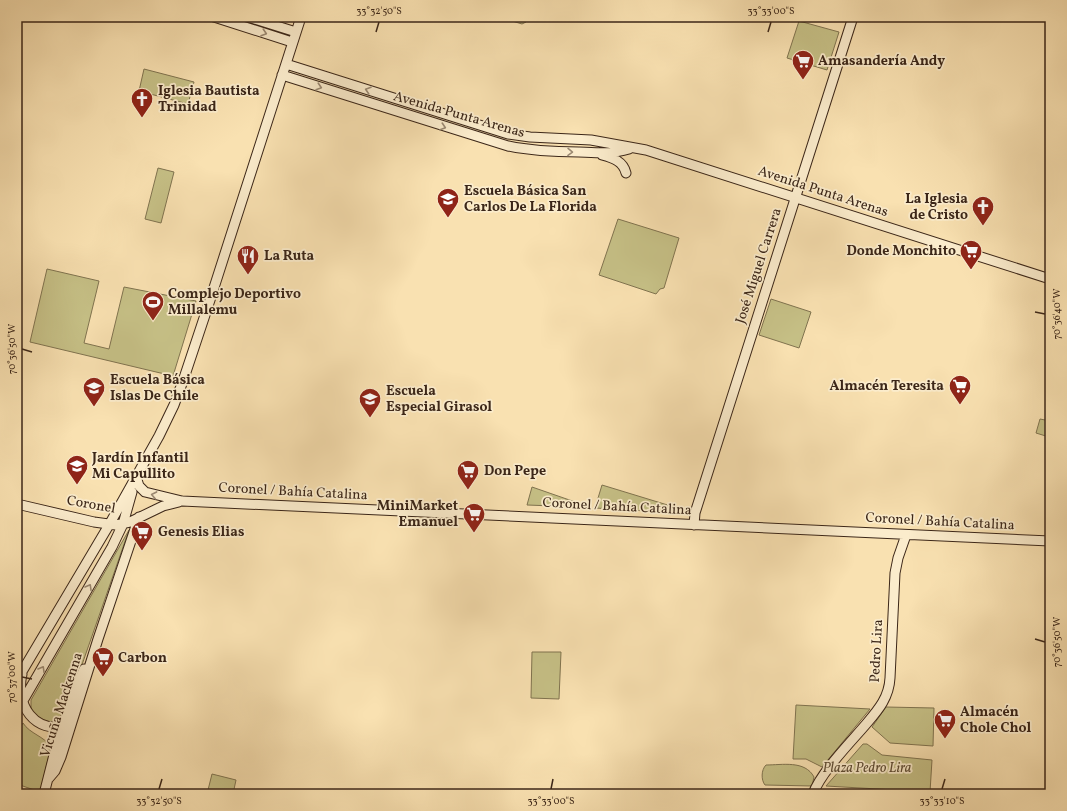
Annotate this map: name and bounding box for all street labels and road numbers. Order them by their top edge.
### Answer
street label: Avenida Punta Arenas [391,87,527,143]
street label: Avenida Punta Arenas [755,162,891,222]
street label: José Miguel Carrera [731,206,787,326]
street label: Coronel / Bahía Catalina [218,479,368,505]
street label: Coronel [65,491,117,519]
street label: Coronel / Bahía Catalina [542,494,692,520]
street label: Coronel / Bahía Catalina [865,509,1015,535]
street label: Pedro Lira [866,619,888,683]
street label: Vicuña Mackenna [36,650,88,760]

